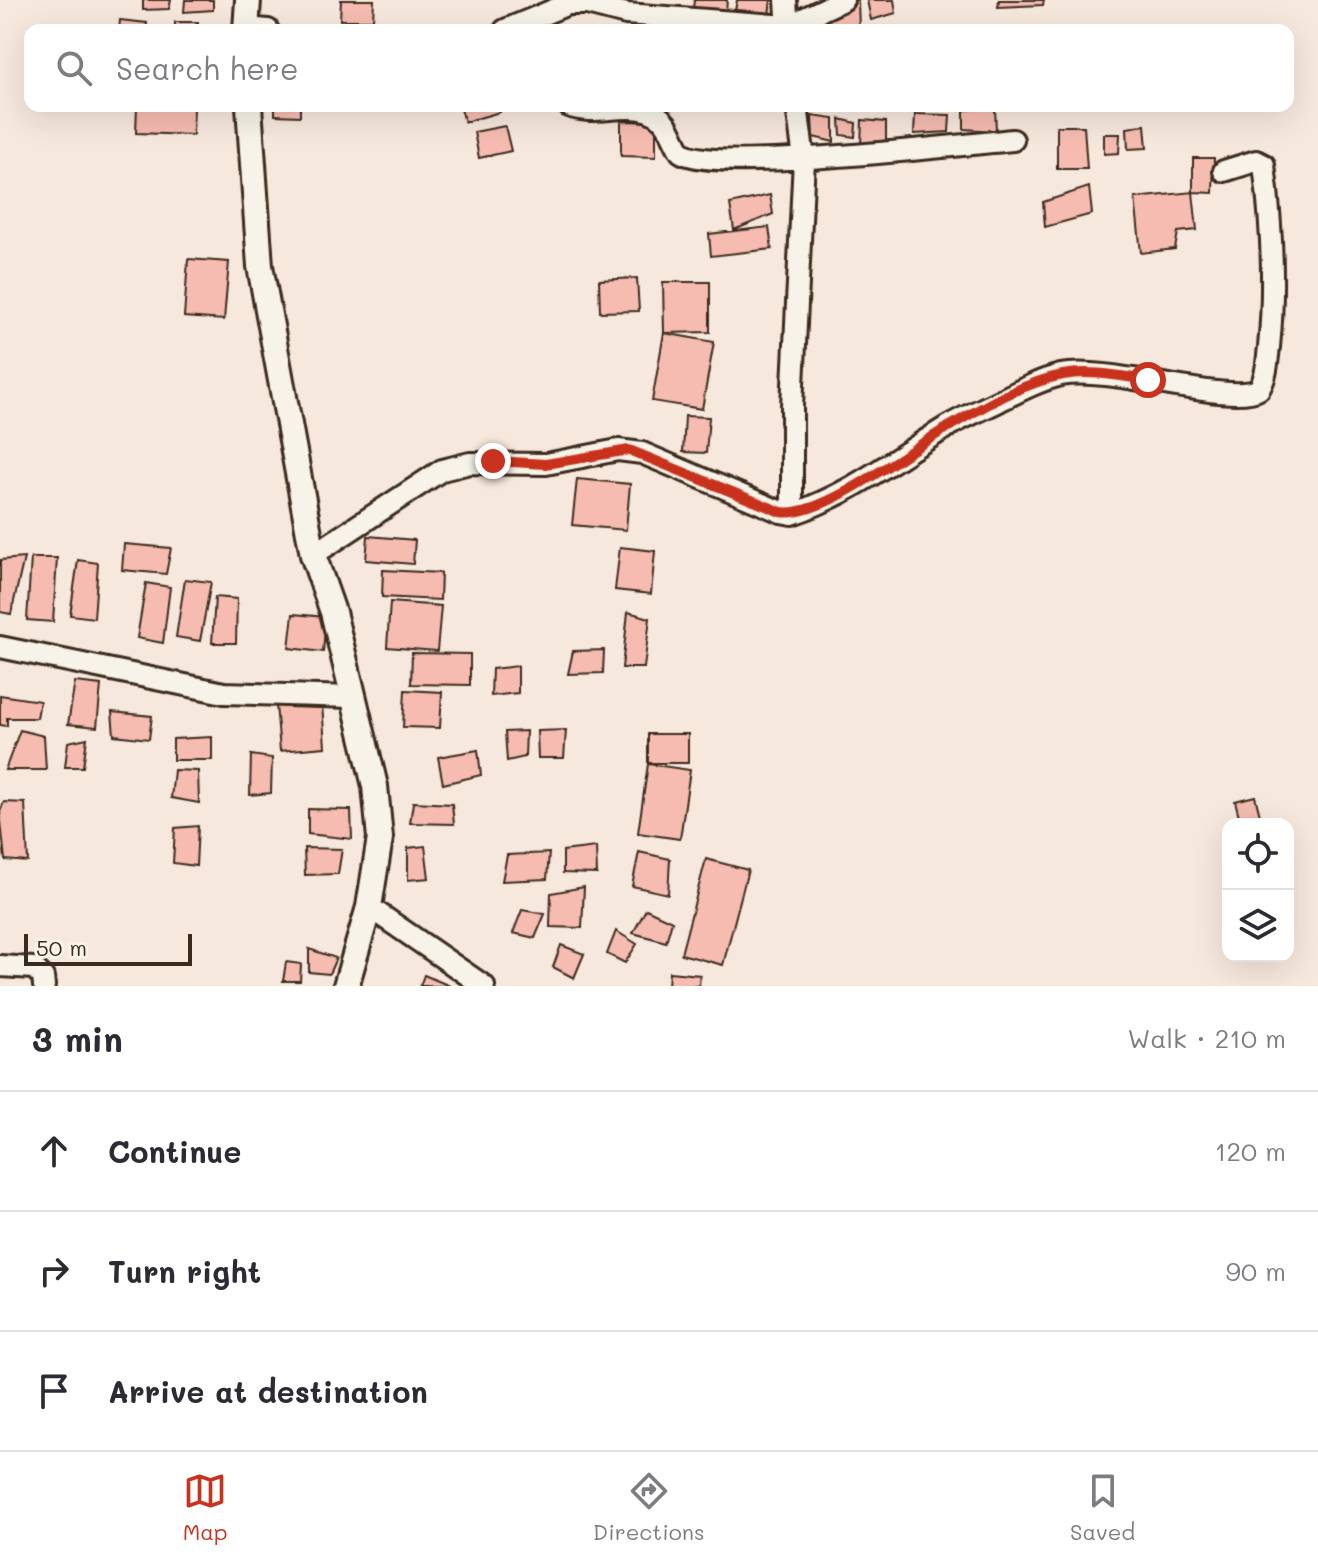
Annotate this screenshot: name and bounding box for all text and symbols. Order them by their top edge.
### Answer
search box [24,24,1294,112]
icon: search [52,46,96,90]
text: Search here [116,48,299,88]
route start [1130,362,1166,398]
route end [475,443,511,479]
map controls [1222,818,1294,962]
button: locate [1222,818,1294,890]
button: layers [1222,890,1294,962]
scale bar [24,930,192,966]
text: 50 m [36,933,87,962]
text: 3 min [32,1016,123,1061]
text: Walk · 210 m [1127,1021,1286,1055]
icon: ahead [32,1129,76,1173]
text: Continue [108,1131,241,1171]
text: 120 m [1215,1134,1286,1168]
icon: right [32,1249,76,1293]
text: Turn right [108,1251,261,1291]
text: 90 m [1226,1254,1286,1288]
icon: arrive [32,1369,76,1413]
text: Arrive at destination [108,1371,428,1411]
tab: Map [183,1469,228,1546]
tab: Directions [593,1469,705,1546]
tab: Saved [1070,1469,1135,1546]

